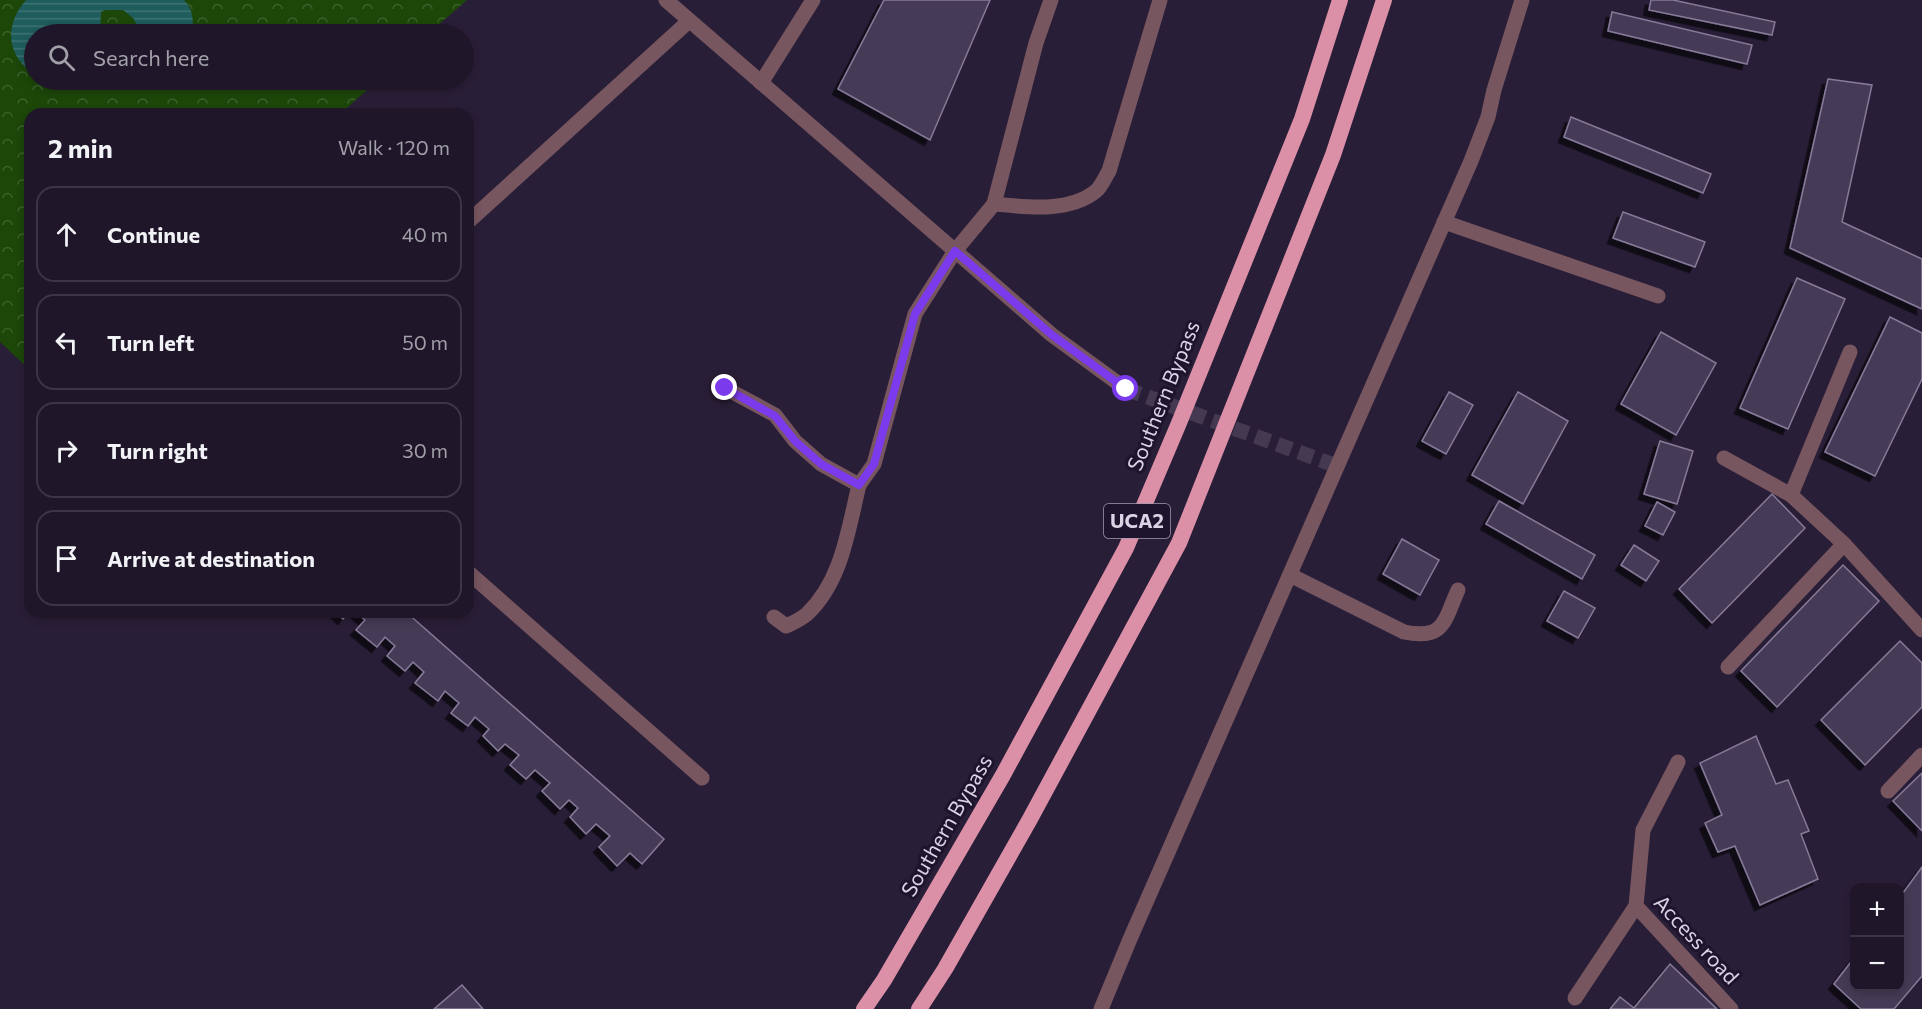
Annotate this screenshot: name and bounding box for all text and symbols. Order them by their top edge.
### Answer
search box [24,24,474,90]
icon: search [45,41,78,74]
text: Search here [93,44,209,71]
text: 2 min [48,132,113,163]
text: Walk · 120 m [338,135,450,159]
icon: ahead [50,218,83,251]
text: Continue [107,221,200,248]
text: 40 m [402,222,448,246]
street label: Southern Bypass [1121,317,1204,474]
icon: left [50,326,83,359]
text: Turn left [107,329,194,356]
text: 50 m [402,330,448,354]
route end [711,374,737,400]
route start [1112,375,1138,401]
icon: right [50,434,83,467]
text: Turn right [107,437,208,464]
text: 30 m [402,438,448,462]
road number: UCA2 [1104,504,1170,538]
icon: arrive [50,542,83,575]
text: Arrive at destination [107,545,315,572]
street label: Southern Bypass [895,750,996,901]
map controls [1850,883,1904,991]
button: + [1850,883,1904,937]
street label: Access road [1650,889,1745,989]
button: − [1850,937,1904,991]

